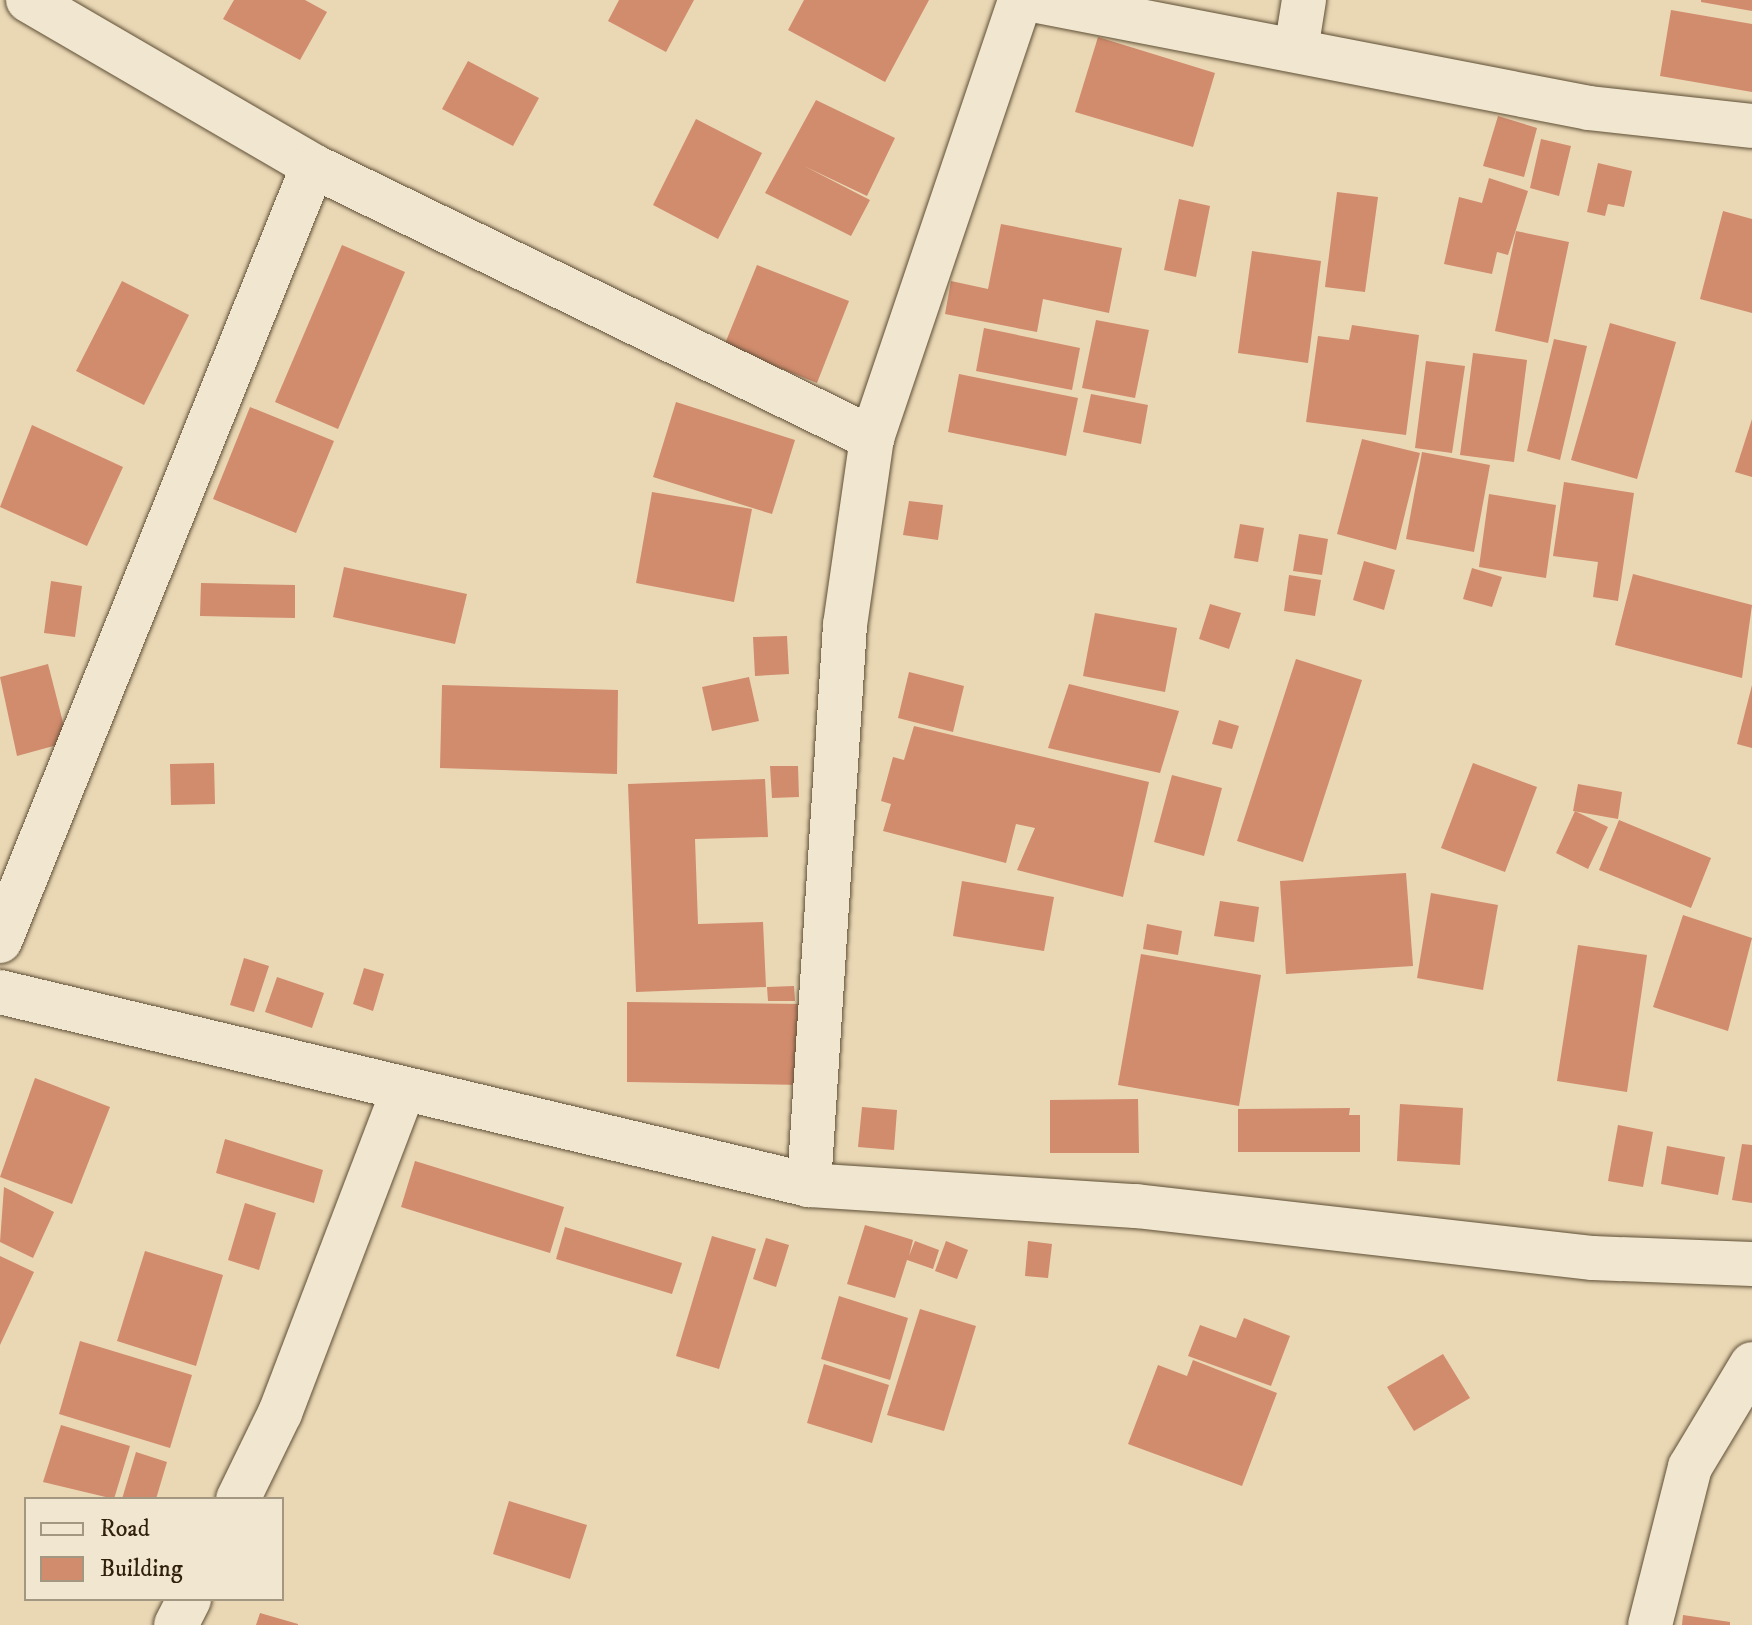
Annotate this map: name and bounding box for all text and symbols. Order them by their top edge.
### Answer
legend [24,1497,284,1601]
text: Road [100,1514,150,1544]
text: Building [100,1554,183,1584]

